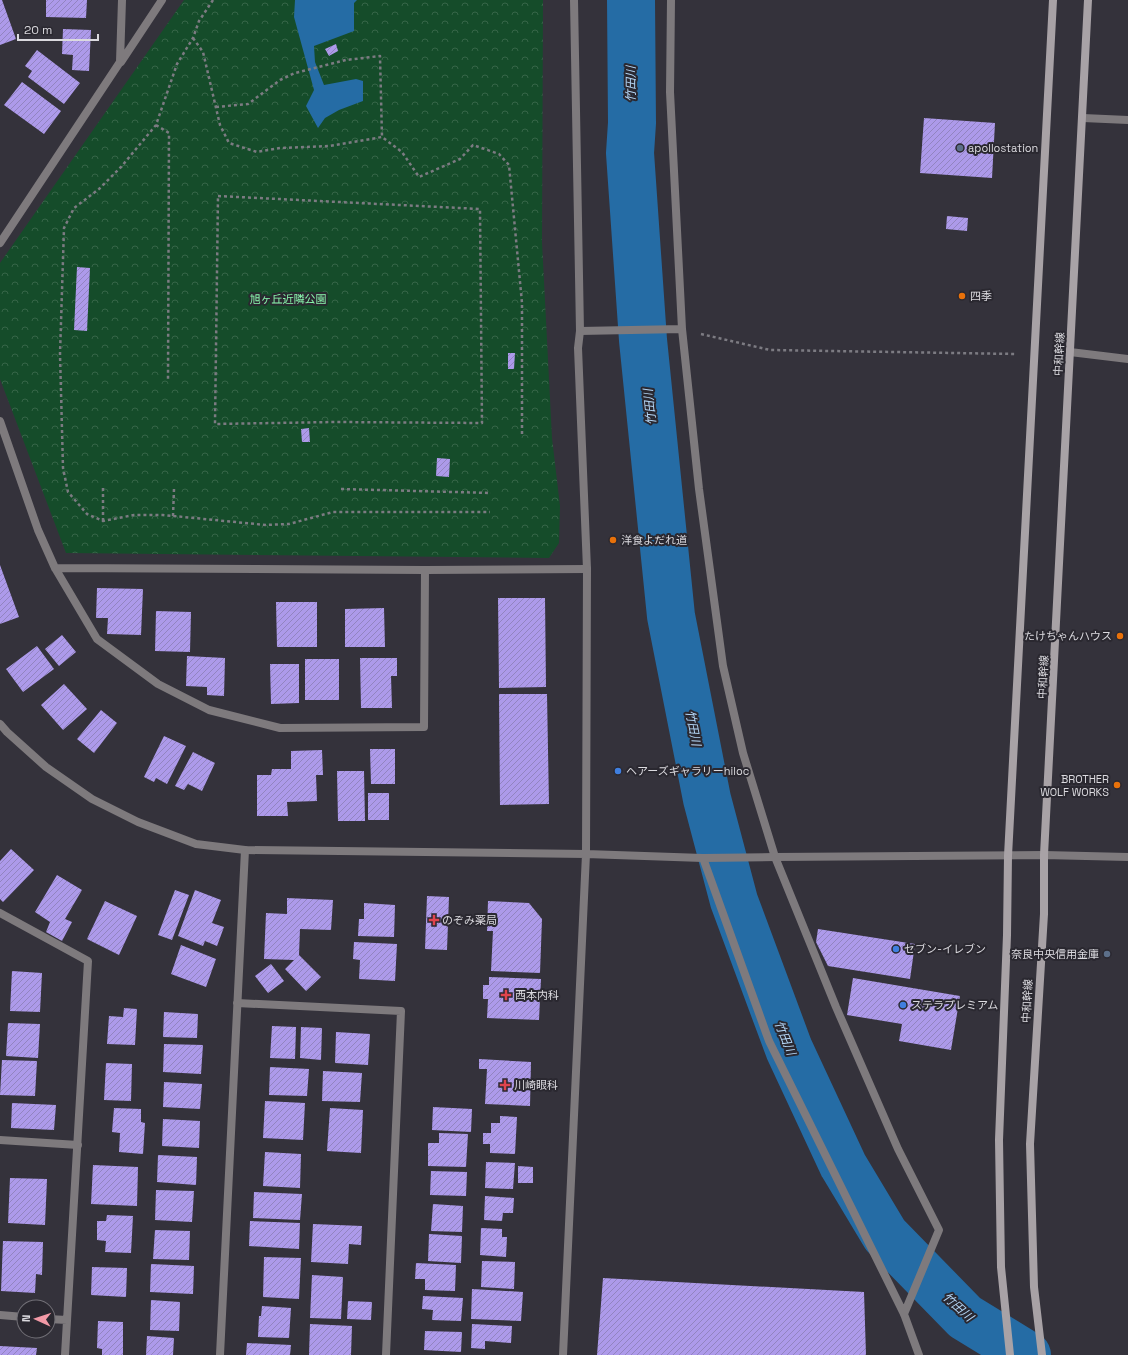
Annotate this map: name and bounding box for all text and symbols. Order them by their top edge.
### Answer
scale bar [18,16,98,42]
text: 20 m [24,22,52,38]
water label: 竹田川 [623,64,639,102]
place label: apollostation [968,141,1038,155]
marker: apollostation [955,143,965,153]
place label: 四季 [970,289,992,303]
marker: 四季 [957,291,967,301]
park label: 旭ヶ丘近隣公園 [250,292,327,306]
street label: 中和幹線 [1051,332,1067,376]
water label: 竹田川 [640,386,660,426]
place label: 洋食よだれ道 [621,533,687,547]
marker: 洋食よだれ道 [608,535,618,545]
place label: たけちゃんハウス [1024,629,1112,643]
marker: たけちゃんハウス [1115,631,1125,641]
street label: 中和幹線 [1035,655,1051,699]
water label: 竹田川 [682,709,705,749]
place label: ヘアーズギャラリーhiloc [626,764,749,778]
marker: ヘアーズギャラリーhiloc [613,766,623,776]
place label: BROTHER WOLF WORKS [1040,772,1109,799]
marker: BROTHER WOLF WORKS [1112,780,1122,790]
place label: のぞみ薬局 [442,913,497,927]
marker: のぞみ薬局 [429,915,439,925]
place label: セブン-イレブン [904,942,986,956]
marker: セブン-イレブン [891,944,901,954]
place label: 奈良中央信用金庫 [1011,947,1099,961]
marker: 奈良中央信用金庫 [1102,949,1112,959]
street label: 中和幹線 [1019,979,1035,1023]
place label: 西本内科 [515,988,559,1002]
marker: 西本内科 [500,989,512,1001]
place label: ステラプレミアム [911,998,998,1012]
marker: ステラプレミアム [898,1000,908,1010]
water label: 竹田川 [771,1018,800,1060]
place label: 川崎眼科 [514,1078,558,1092]
marker: 川崎眼科 [499,1079,511,1091]
water label: 竹田川 [939,1289,978,1326]
north arrow [16,1299,56,1339]
text: N [19,1314,33,1323]

